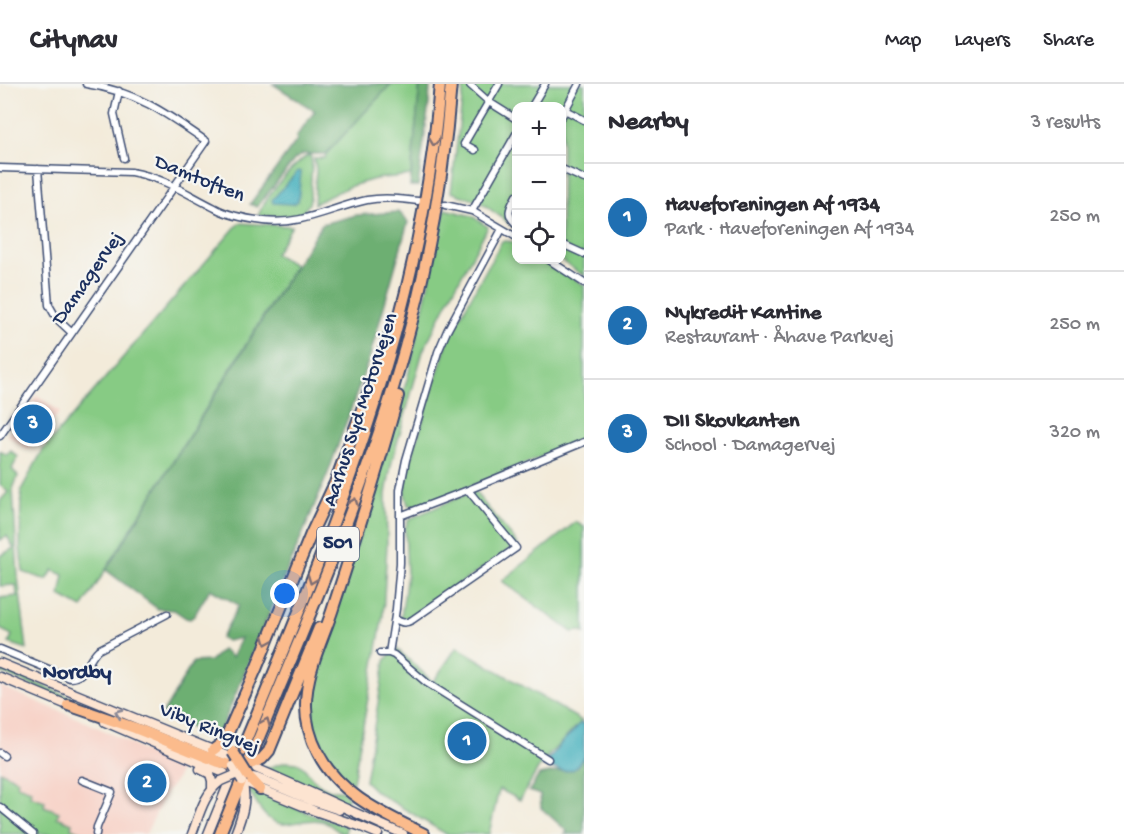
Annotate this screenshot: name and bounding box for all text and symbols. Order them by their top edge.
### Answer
text: Citynav [30,25,118,58]
text: Map [885,29,921,54]
text: Layers [954,29,1010,54]
text: Share [1043,29,1094,54]
map controls [512,102,566,264]
button: + [512,102,566,156]
text: Nearby [608,108,689,139]
text: 3 results [1031,112,1100,135]
one-way arrow [428,138,441,147]
street label: Damtoften [148,150,248,209]
button: − [512,156,566,210]
text: Haveforeningen Af 1934 [665,193,880,219]
text: 1 [623,206,632,229]
text: 250 m [1049,206,1100,229]
button: locate [512,210,566,264]
text: Park · Haveforeningen Af 1934 [665,219,914,242]
street label: Damagervej [47,227,130,332]
text: Nykredit Kantine [665,301,821,327]
street label: Aarhus Syd Motorvejen [319,310,405,510]
text: 2 [623,314,632,337]
text: 250 m [1049,314,1100,337]
text: Restaurant · Åhave Parkvej [665,327,894,350]
pin: 3 [14,402,52,446]
text: DII Skovkanten [665,409,800,435]
text: 3 [622,422,633,445]
text: 320 m [1050,422,1100,445]
text: School · Damagervej [665,435,836,458]
one-way arrow [347,497,360,508]
road number: 501 [317,527,359,561]
one-way arrow [307,573,319,584]
your location [270,579,299,608]
one-way arrow [262,635,274,646]
district label: Nordby [43,661,112,687]
street label: Viby Ringvej [154,698,263,762]
one-way arrow [115,708,126,720]
one-way arrow [259,717,271,728]
pin: 1 [448,718,486,764]
pin: 2 [128,760,166,806]

